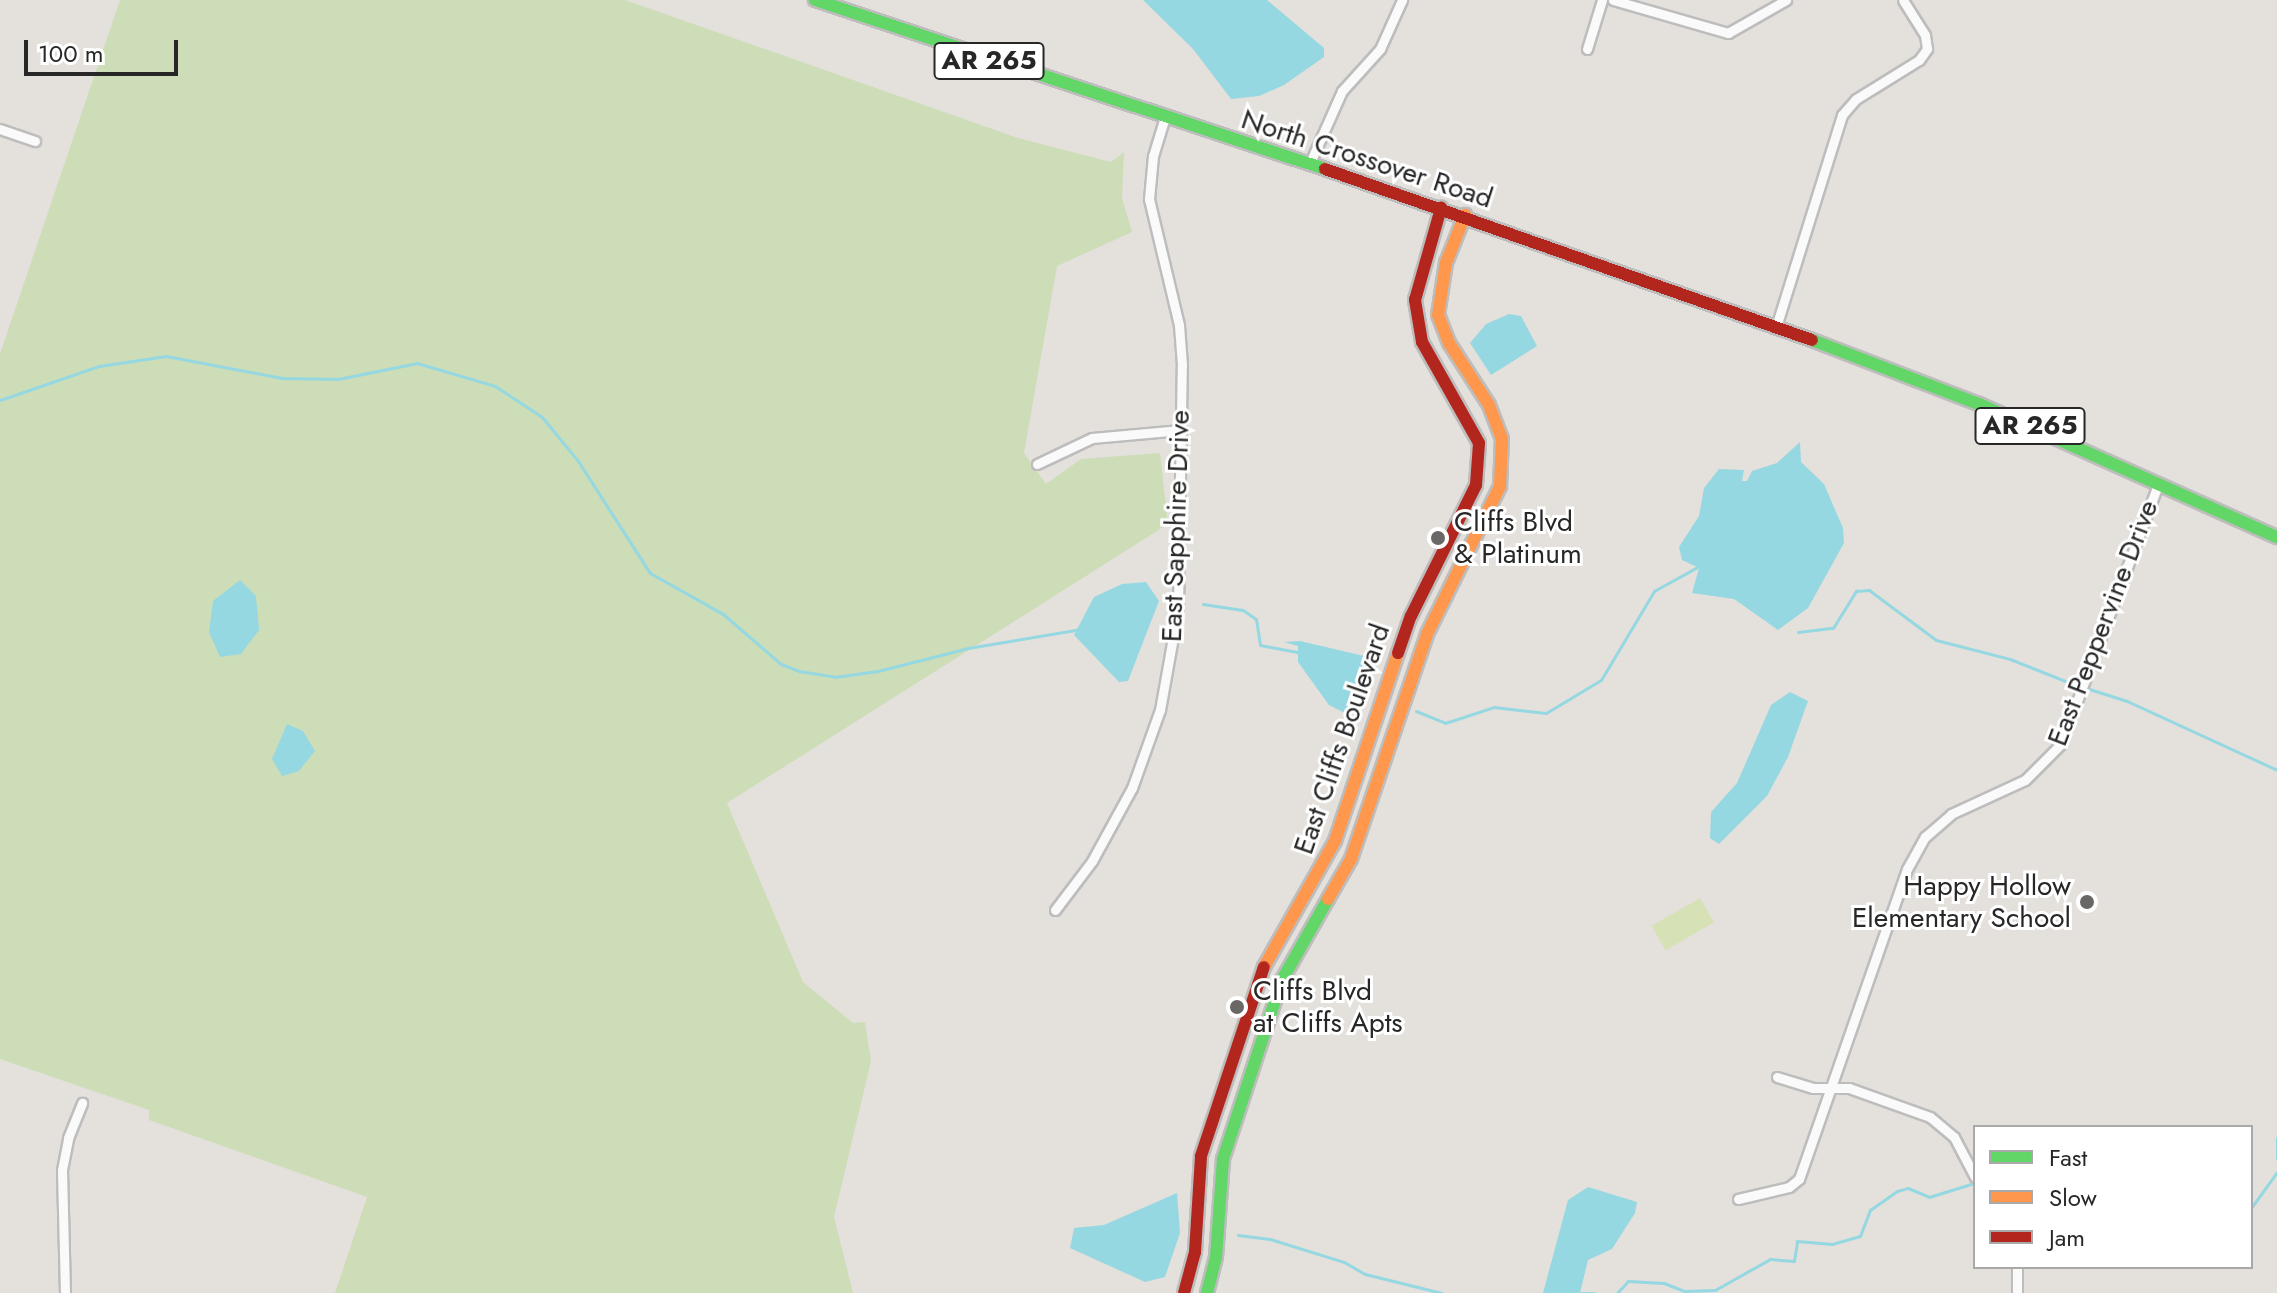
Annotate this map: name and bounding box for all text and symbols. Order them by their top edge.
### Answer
scale bar [28,24,182,74]
text: 100 m [38,36,104,71]
road number: AR 265 [933,39,1045,83]
street label: North Crossover Road [1237,103,1497,215]
road number: AR 265 [1974,404,2086,448]
street label: East Sapphire Drive [1155,409,1197,643]
street label: East Peppervine Drive [2041,495,2165,751]
place label: Cliffs Blvd & Platinum [1454,505,1582,571]
marker: Cliffs Blvd & Platinum [1429,529,1447,547]
street label: East Cliffs Boulevard [1287,619,1397,859]
place label: Happy Hollow Elementary School [1852,869,2071,935]
marker: Happy Hollow Elementary School [2078,893,2096,911]
place label: Cliffs Blvd at Cliffs Apts [1253,974,1403,1040]
marker: Cliffs Blvd at Cliffs Apts [1228,998,1246,1016]
legend [1973,1125,2253,1269]
text: Fast [2049,1140,2087,1175]
text: Slow [2049,1180,2097,1215]
text: Jam [2049,1220,2085,1255]

